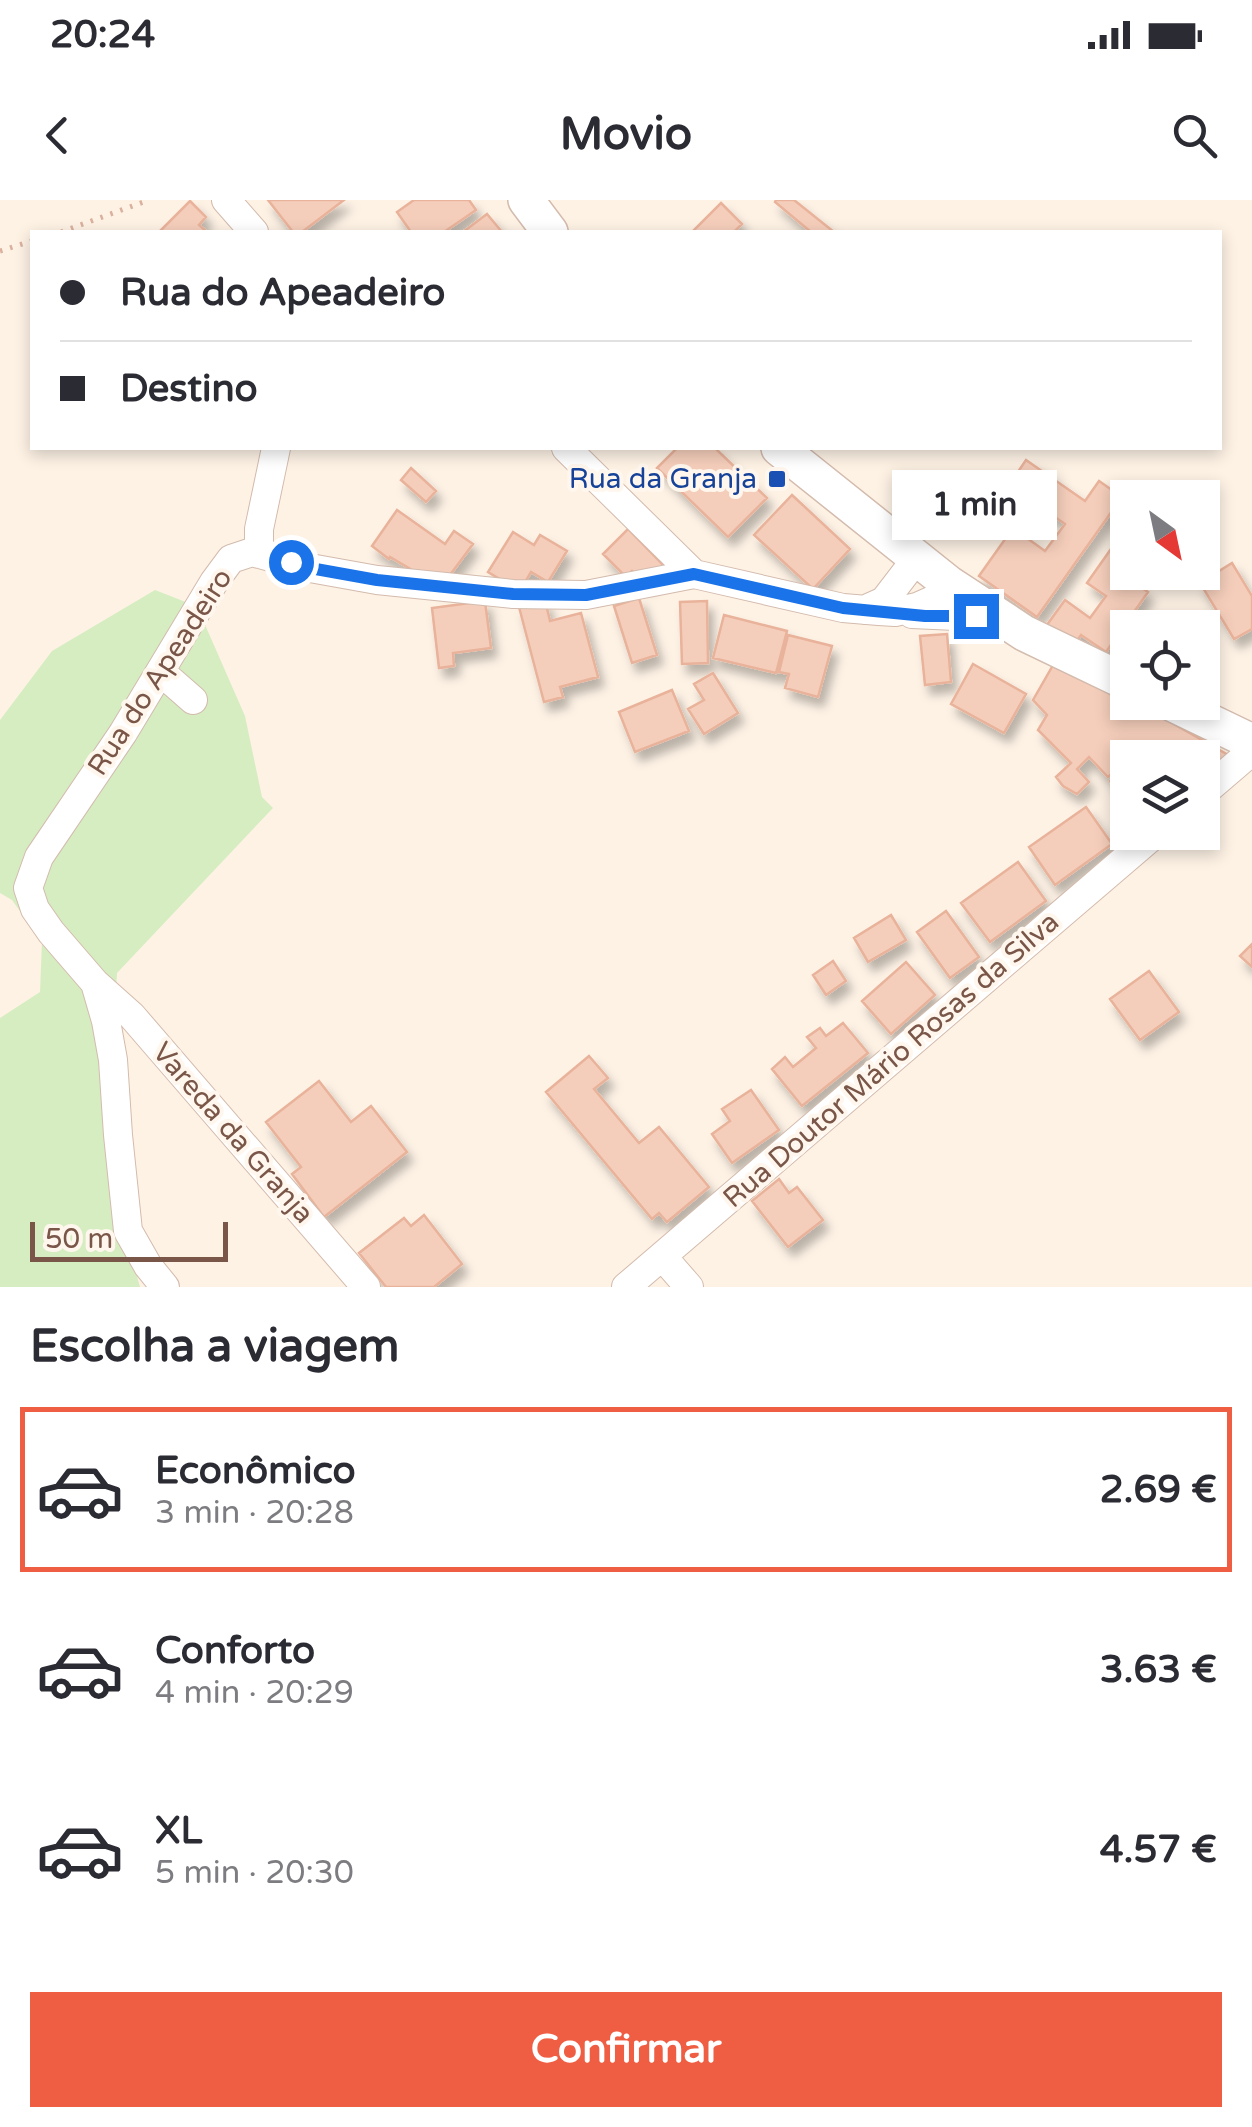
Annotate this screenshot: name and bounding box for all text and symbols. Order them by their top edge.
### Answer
text: 20:24 [50,12,155,58]
icon: back [30,108,85,163]
text: Movio [560,108,692,162]
icon: search [1167,108,1222,163]
text: Rua do Apeadeiro [120,270,445,316]
text: Destino [120,366,258,412]
place label: Rua da Granja [569,462,757,496]
marker: Rua da Granja [766,468,788,490]
callout: 1 min [894,471,1058,541]
north arrow [1110,480,1220,590]
map controls [1110,480,1220,850]
text: 1 min [932,486,1017,524]
route start [269,540,314,585]
street label: Rua do Apeadeiro [80,562,240,782]
route end [954,594,999,639]
button: locate [1110,610,1220,720]
button: layers [1110,740,1220,850]
street label: Rua Doutor Mário Rosas da Silva [716,905,1066,1215]
street label: Vareda da Granja [145,1036,321,1230]
scale bar [30,1217,228,1262]
text: 50 m [45,1222,113,1256]
text: Escolha a viagem [30,1320,399,1374]
icon: car [35,1445,125,1535]
text: Econômico [155,1448,356,1494]
text: 2.69 € [1100,1467,1217,1513]
text: 3 min · 20:28 [155,1494,354,1532]
icon: car [35,1625,125,1715]
text: Conforto [155,1628,315,1674]
text: 3.63 € [1100,1647,1217,1693]
text: 4 min · 20:29 [155,1674,354,1712]
icon: car [35,1805,125,1895]
text: XL [155,1808,202,1854]
text: 4.57 € [1100,1827,1217,1873]
text: 5 min · 20:30 [155,1854,354,1892]
button: Confirmar [30,1992,1222,2107]

